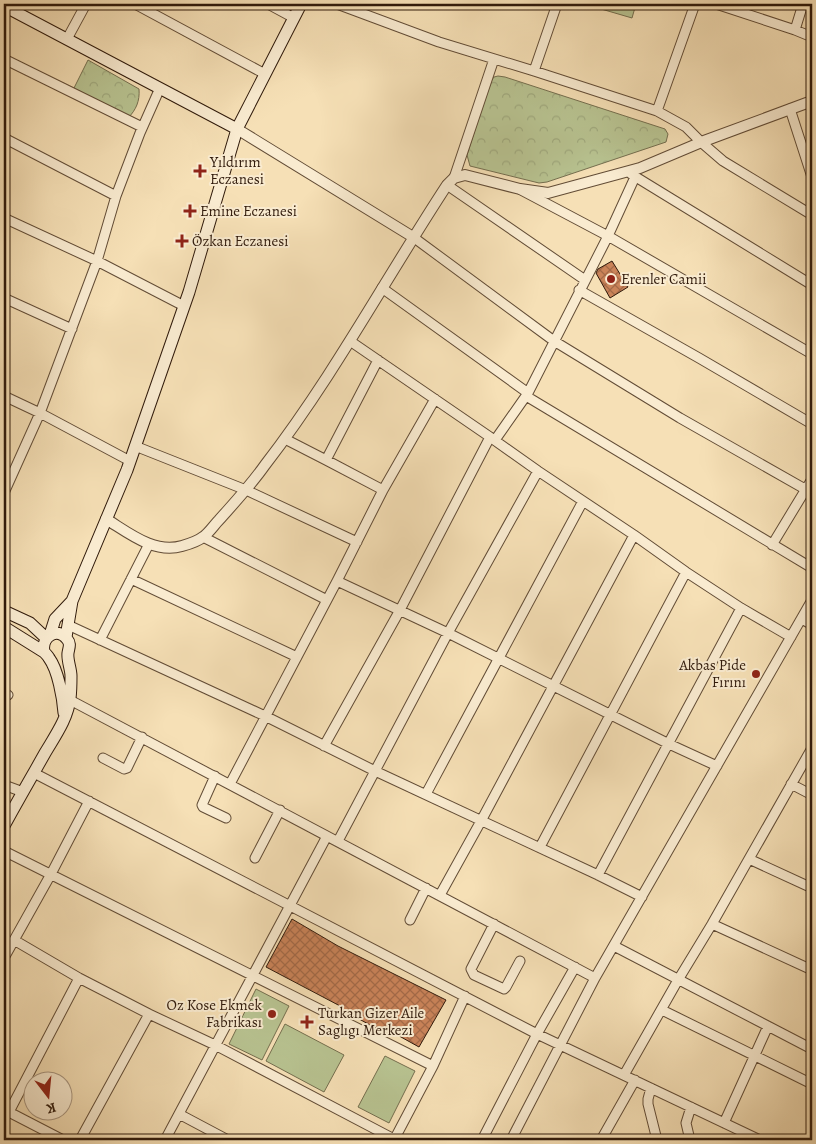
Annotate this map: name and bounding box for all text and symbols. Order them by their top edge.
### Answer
place label: Yıldırım Eczanesi [209,152,264,189]
marker: Yıldırım Eczanesi [194,165,206,177]
place label: Emine Eczanesi [200,201,297,221]
marker: Emine Eczanesi [184,205,196,217]
place label: Özkan Eczanesi [192,231,289,251]
marker: Özkan Eczanesi [176,235,188,247]
place label: Erenler Camii [621,269,706,289]
marker: Erenler Camii [605,273,617,285]
place label: Akbas Pide Fırını [678,655,746,692]
marker: Akbas Pide Fırını [750,668,762,680]
place label: Oz Kose Ekmek Fabrikası [167,995,263,1032]
place label: Turkan Gizer Aile Saglıgı Merkezi [318,1003,425,1040]
marker: Oz Kose Ekmek Fabrikası [266,1008,278,1020]
marker: Turkan Gizer Aile Saglıgı Merkezi [300,1015,314,1029]
north arrow [22,1072,72,1122]
text: K [44,1098,58,1119]

